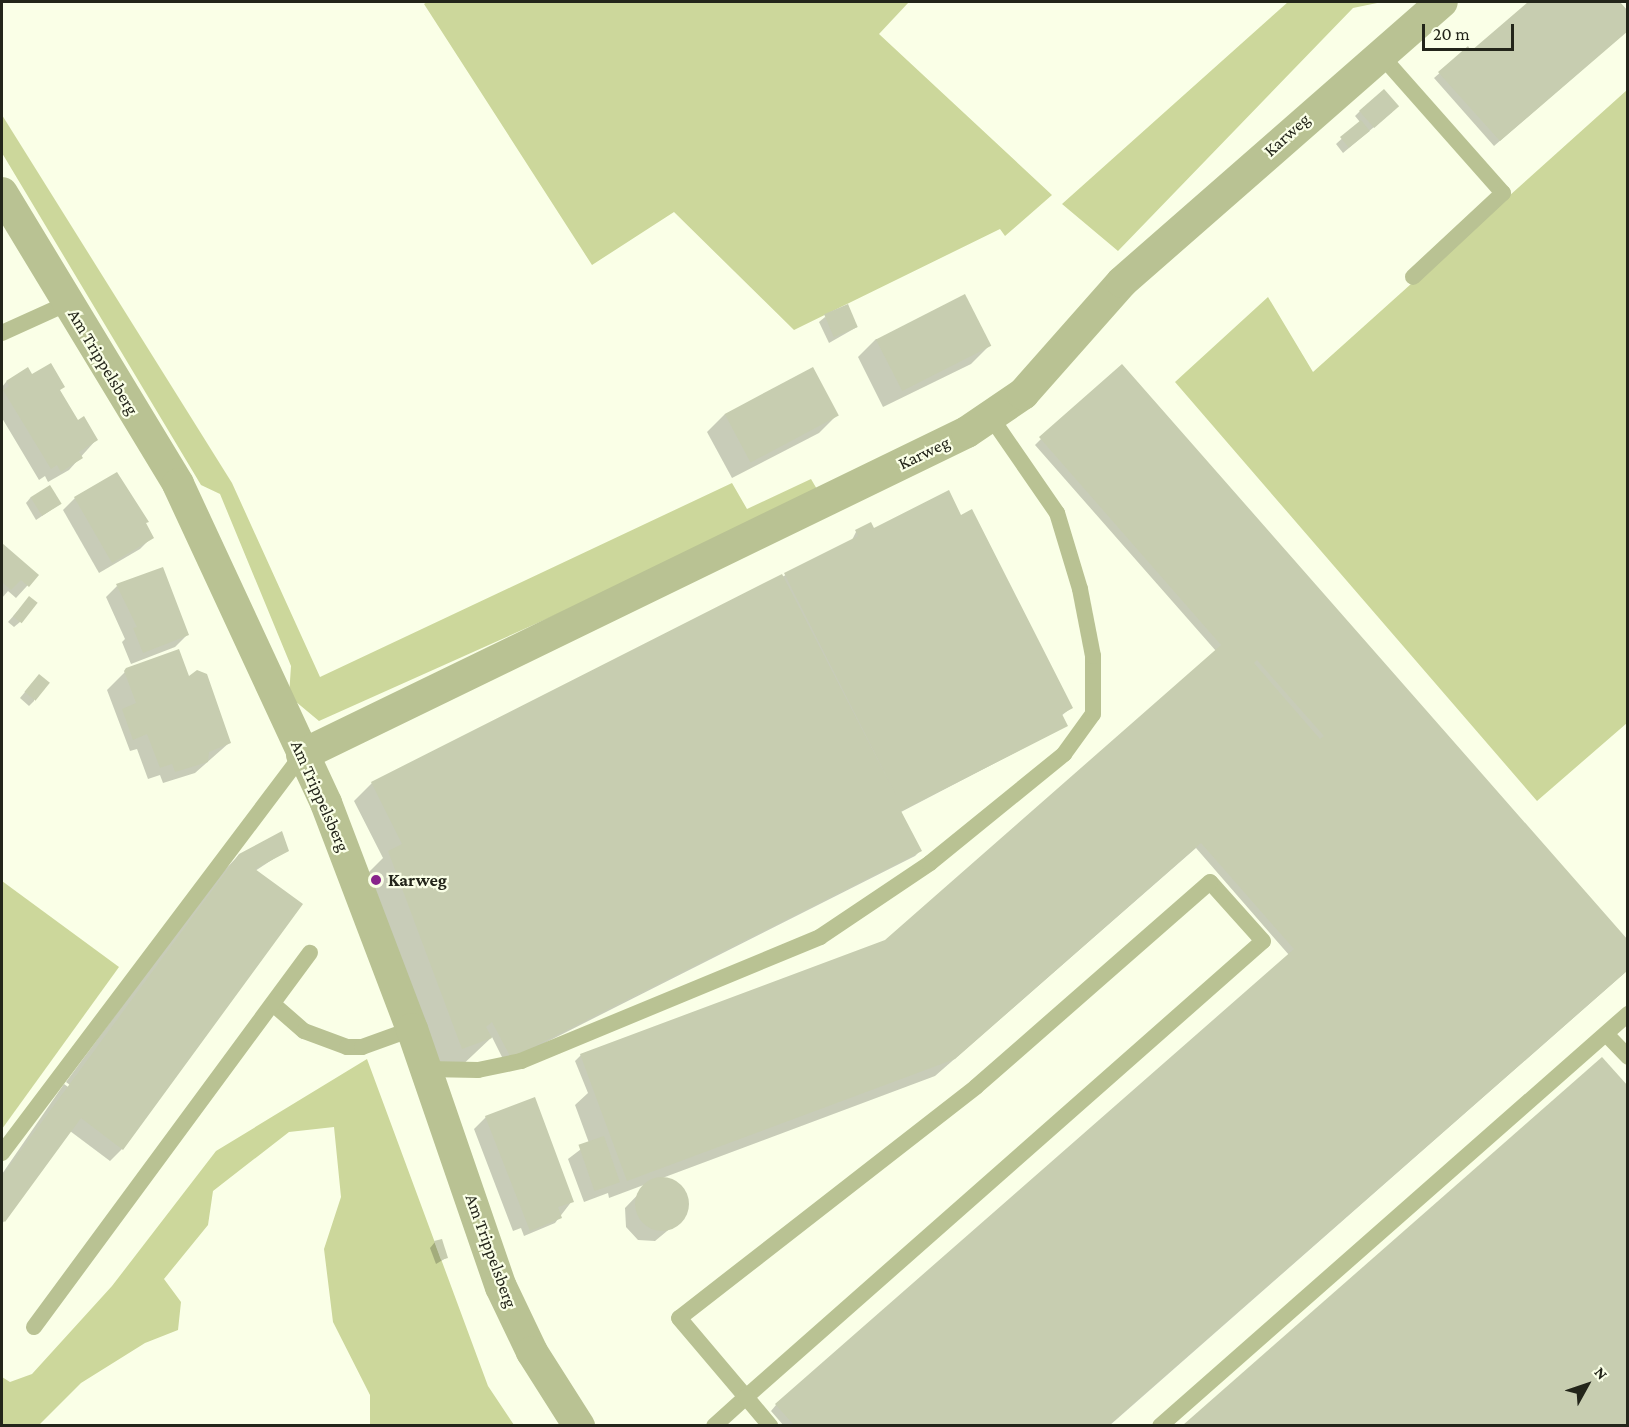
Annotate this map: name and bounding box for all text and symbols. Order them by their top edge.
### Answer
scale bar [1425,12,1516,50]
text: 20 m [1433,24,1470,44]
street label: Karweg [1259,109,1315,161]
street label: Am Trippelsberg [63,305,143,419]
street label: Karweg [895,431,953,475]
street label: Am Trippelsberg [286,737,354,855]
place label: Karweg [388,869,447,891]
marker: Karweg [369,873,383,887]
street label: Am Trippelsberg [460,1191,522,1311]
north arrow [1557,1355,1617,1415]
text: N [1591,1363,1611,1383]

